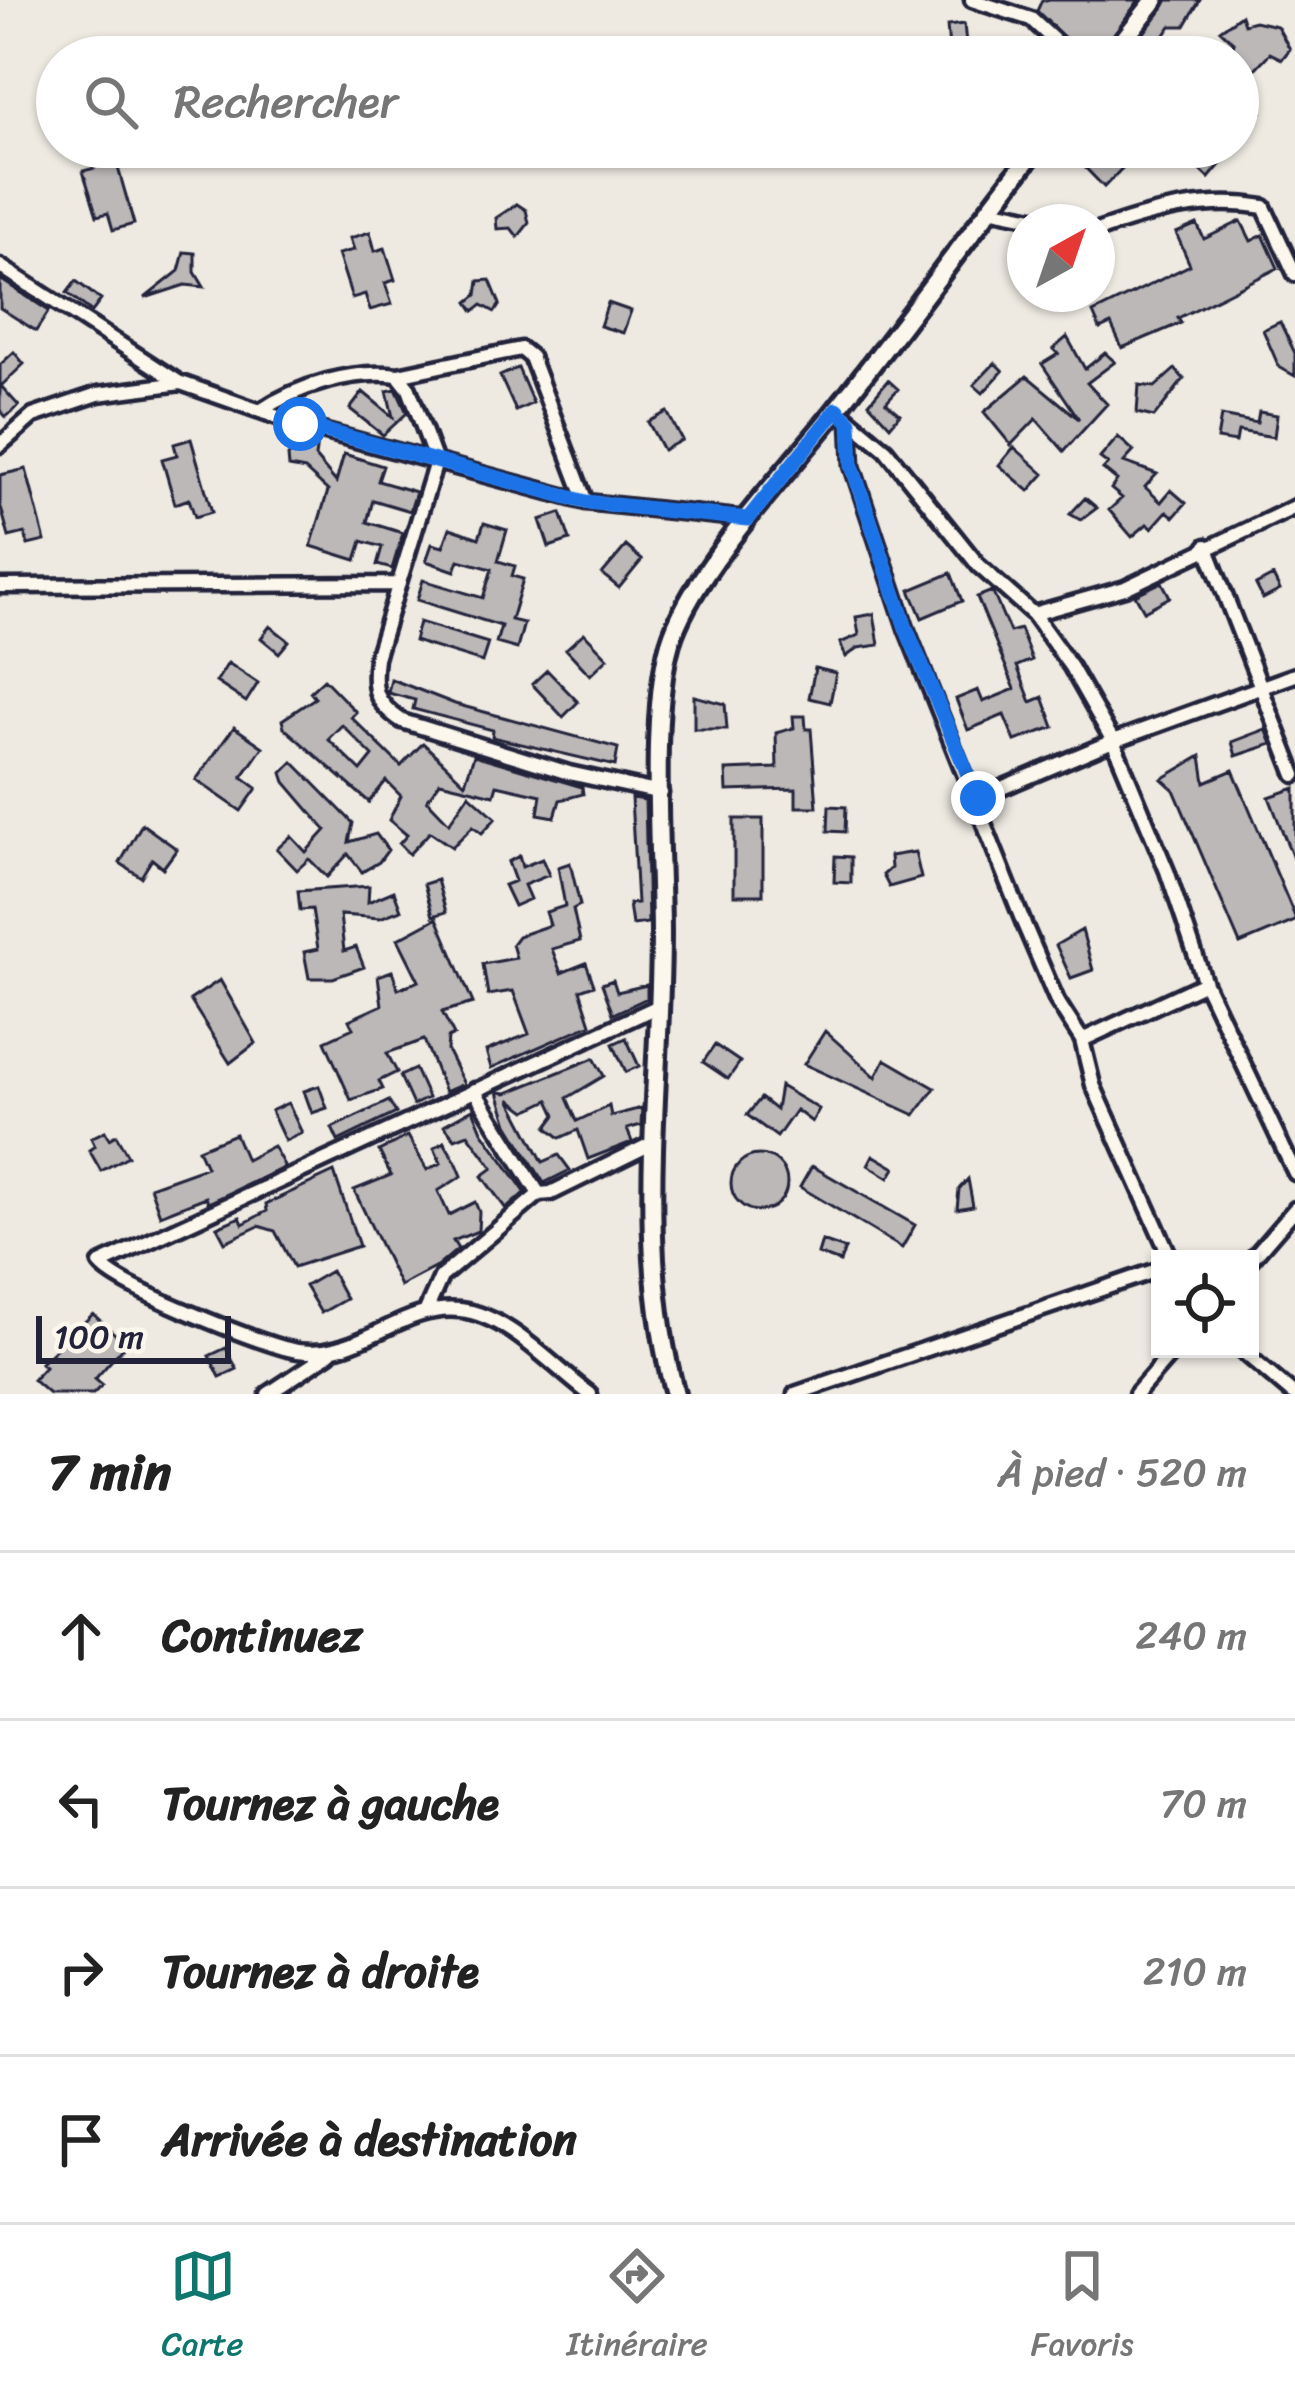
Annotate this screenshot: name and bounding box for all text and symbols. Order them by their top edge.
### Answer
search box [36,36,1259,168]
text: Rechercher [174,62,398,142]
icon: search [78,69,144,135]
north arrow [1007,204,1115,312]
route start [273,397,327,451]
route end [951,771,1005,825]
map controls [1151,1250,1259,1358]
button: locate [1151,1250,1259,1358]
text: 100 m [54,1308,144,1366]
scale bar [36,1310,231,1363]
text: 7 min [48,1427,171,1517]
text: À pied · 520 m [998,1438,1247,1507]
text: Continuez [162,1596,362,1676]
text: 240 m [1135,1601,1247,1670]
icon: ahead [48,1603,114,1669]
text: Tournez à gauche [162,1764,499,1844]
text: 70 m [1160,1769,1247,1838]
icon: left [48,1771,114,1837]
text: Tournez à droite [162,1932,479,2012]
text: 210 m [1143,1937,1247,2006]
icon: right [48,1939,114,2005]
text: Arrivée à destination [162,2100,577,2180]
icon: arrive [48,2107,114,2173]
tab: Carte [162,2243,244,2373]
tab: Itinéraire [567,2243,708,2373]
tab: Favoris [1031,2243,1133,2373]

